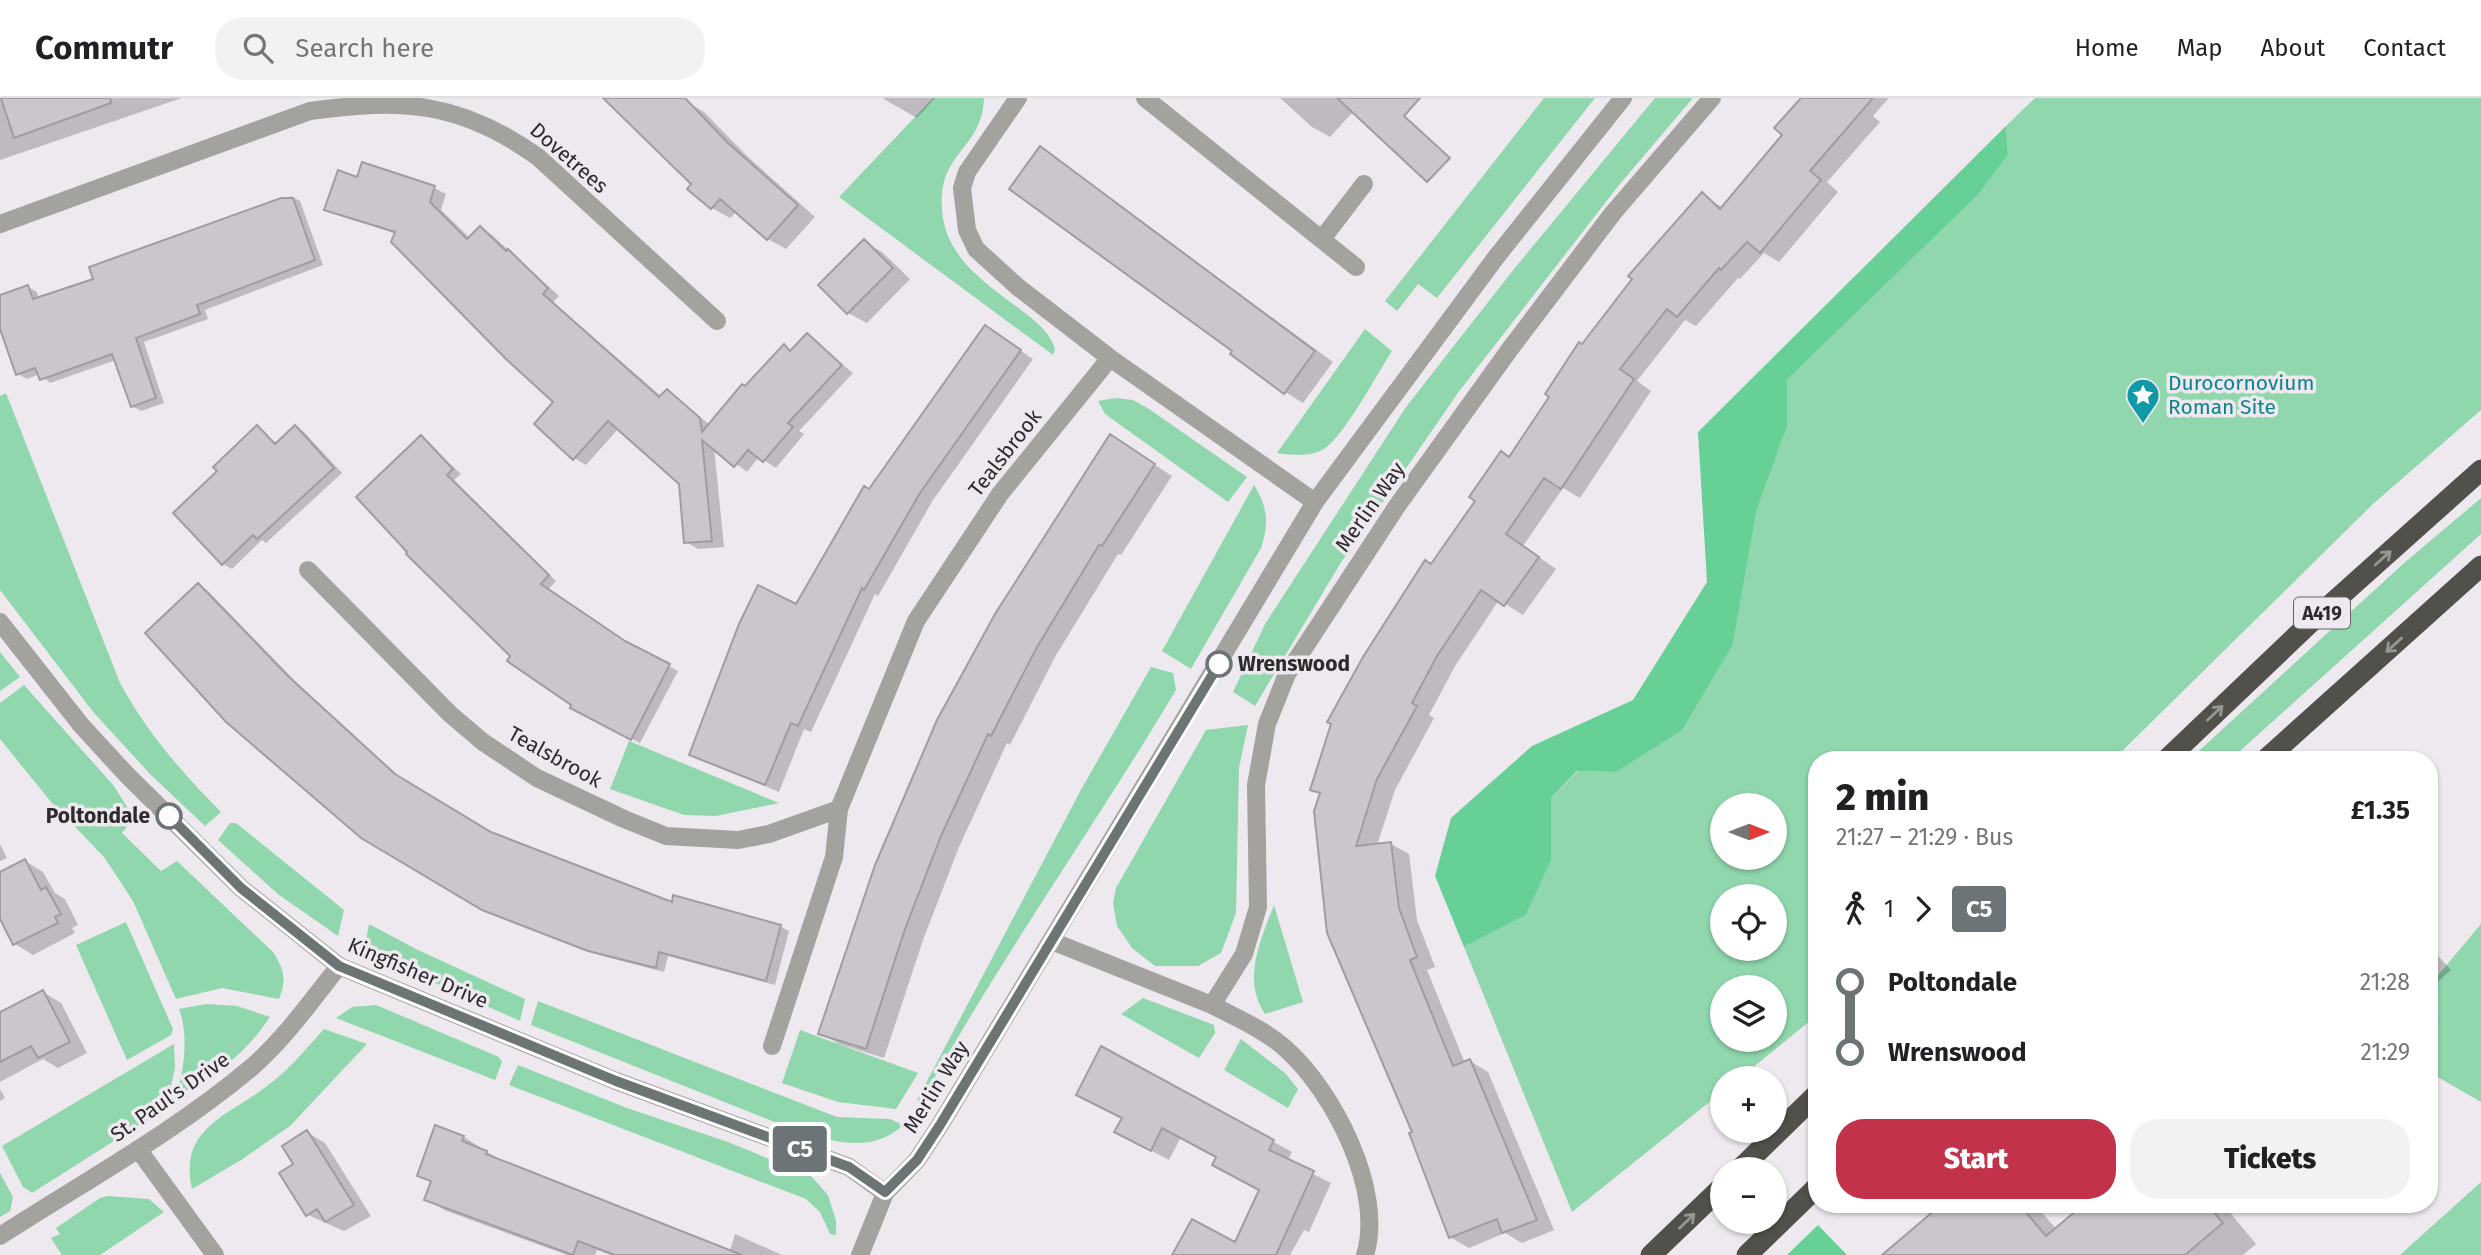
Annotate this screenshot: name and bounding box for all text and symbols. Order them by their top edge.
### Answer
search box [215,17,705,80]
text: Commutr [35,28,173,68]
icon: search [239,29,277,67]
text: Search here [295,33,434,64]
text: Home [2075,34,2139,62]
text: Map [2177,34,2223,62]
text: About [2261,34,2325,62]
text: Contact [2363,34,2446,62]
street label: Dovetrees [525,117,614,199]
place label: Durocornovium Roman Site [2168,370,2314,420]
place icon: Durocornovium Roman Site [2124,376,2162,425]
street label: Tealsbrook [963,404,1047,502]
street label: Merlin Way [1330,456,1411,557]
one-way arrow [2373,550,2391,566]
road number: A419 [2294,598,2350,628]
one-way arrow [2385,636,2403,652]
marker: Wrenswood [1206,651,1232,677]
place label: Wrenswood [1238,651,1350,677]
one-way arrow [2207,704,2224,721]
street label: Tealsbrook [504,721,607,794]
text: 2 min [1836,774,1929,820]
north arrow [1710,793,1787,870]
map controls [1710,793,1787,1234]
text: £1.35 [2351,795,2410,826]
place label: Poltondale [46,803,150,829]
marker: Poltondale [156,803,182,829]
text: 21:27 – 21:29 · Bus [1836,823,2013,851]
button: locate [1710,884,1787,961]
icon: walk [1836,890,1874,928]
icon: forward [1904,890,1942,928]
text: 1 [1884,895,1894,923]
text: C5 [1966,895,1992,923]
street label: Kingfisher Drive [344,932,492,1014]
text: Poltondale [1888,967,2017,998]
text: 21:28 [2360,968,2410,996]
button: layers [1710,975,1787,1052]
street label: Merlin Way [897,1035,975,1138]
text: Wrenswood [1888,1037,2027,1068]
text: 21:29 [2360,1038,2410,1066]
street label: St. Paul's Drive [106,1046,234,1148]
button: + [1710,1066,1787,1143]
button: Start [1836,1119,2116,1199]
button: Tickets [2130,1119,2410,1199]
line badge: C5 [768,1126,832,1172]
text: C5 [787,1135,813,1163]
button: − [1710,1157,1787,1234]
one-way arrow [1678,1213,1695,1230]

